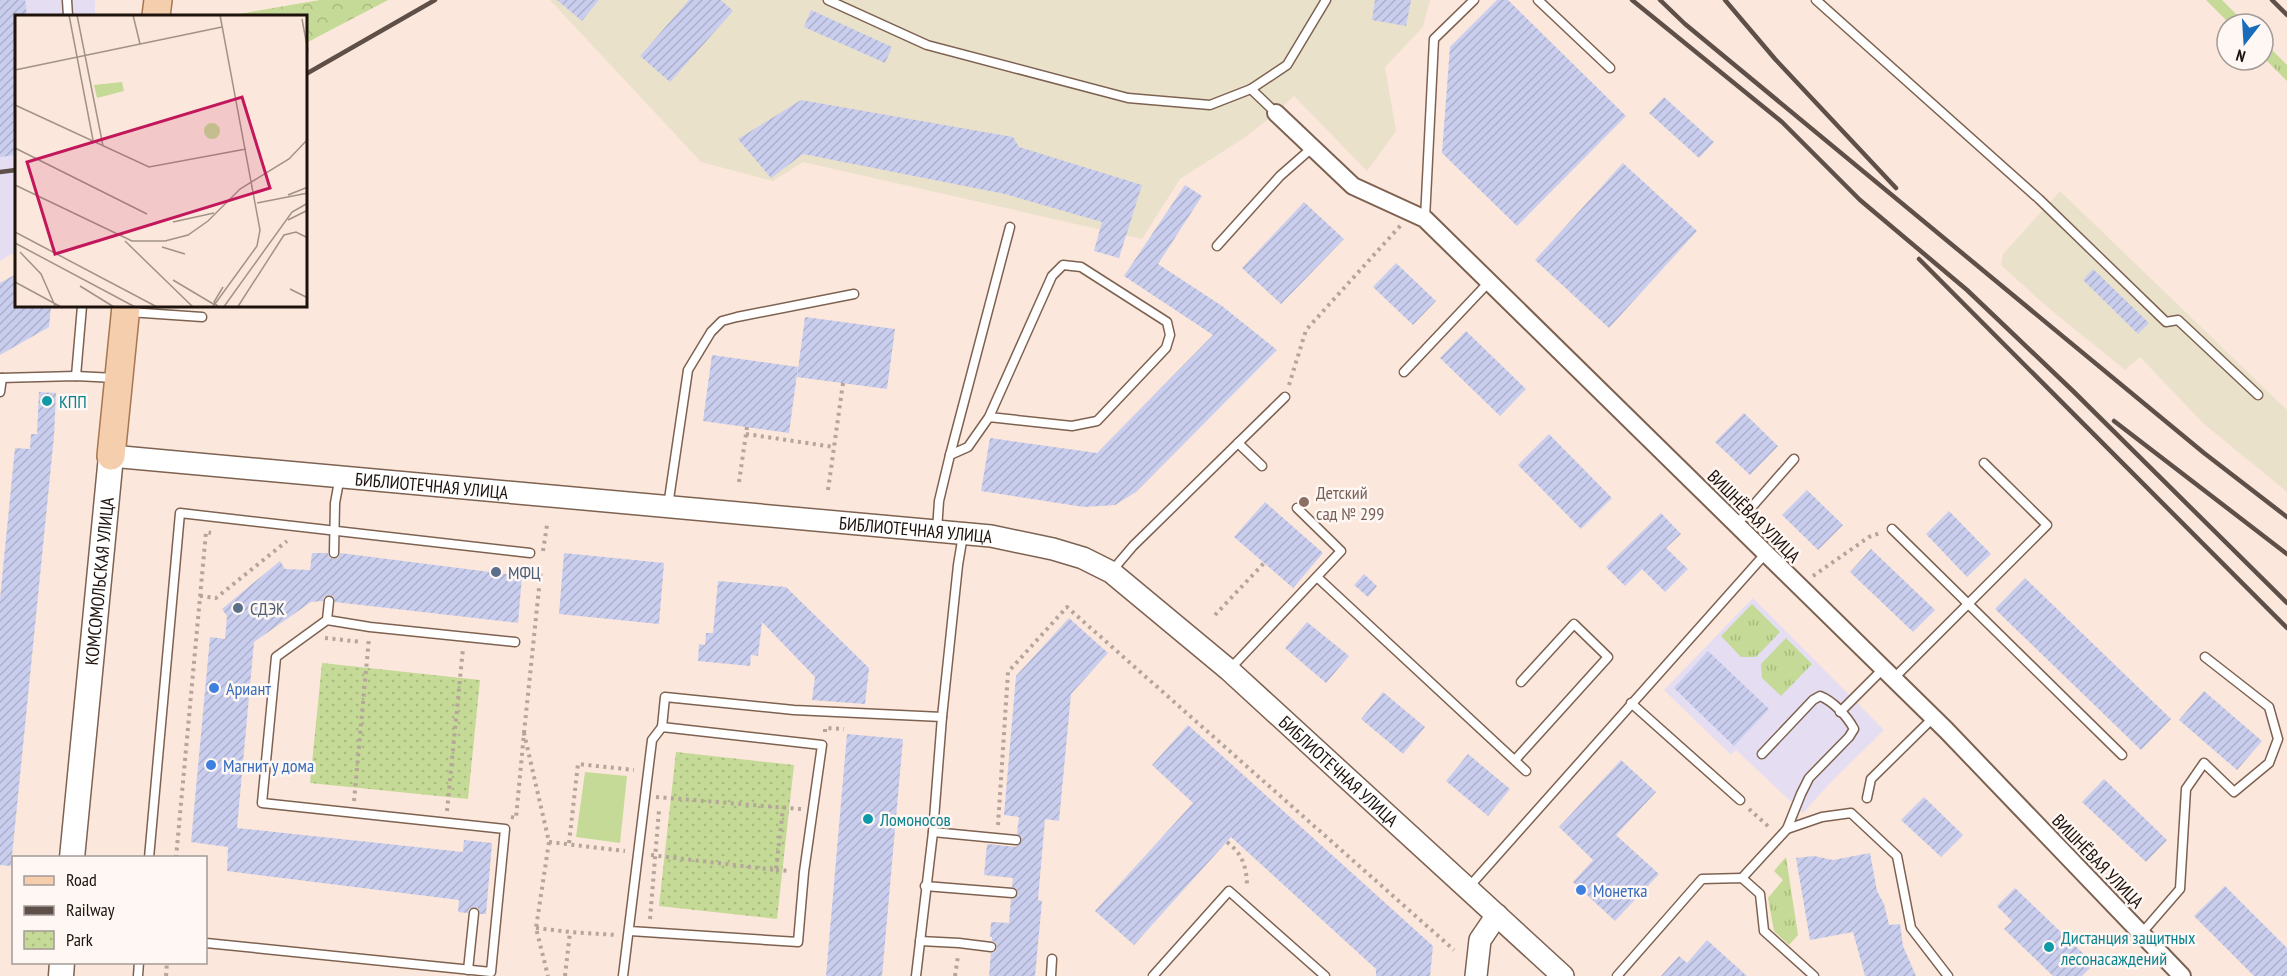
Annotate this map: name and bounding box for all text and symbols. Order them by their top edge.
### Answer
north arrow [2215,12,2275,72]
inset map [15,15,308,308]
text: N [2234,46,2248,67]
place label: КПП [59,390,87,413]
marker: КПП [40,394,54,408]
street label: ВИШНЁВАЯ УЛИЦА [1703,465,1806,568]
street label: БИБЛИОТЕЧНАЯ УЛИЦА [354,467,510,504]
place label: Детский сад № 299 [1316,481,1384,525]
marker: Детский сад № 299 [1297,495,1311,509]
street label: КОМСОМОЛЬСКАЯ УЛИЦА [79,496,118,666]
street label: БИБЛИОТЕЧНАЯ УЛИЦА [838,511,994,548]
place label: МФЦ [508,561,541,584]
marker: МФЦ [489,565,503,579]
place label: СДЭК [250,597,285,620]
marker: СДЭК [231,601,245,615]
place label: Ариант [226,677,271,700]
marker: Ариант [207,681,221,695]
street label: БИБЛИОТЕЧНАЯ УЛИЦА [1274,710,1404,831]
place label: Магнит у дома [223,754,314,777]
marker: Магнит у дома [204,758,218,772]
place label: Ломоносов [879,808,951,831]
street label: ВИШНЁВАЯ УЛИЦА [2047,809,2149,913]
marker: Ломоносов [861,812,875,826]
legend [12,856,207,964]
text: Road [66,868,97,891]
place label: Монетка [1593,879,1647,902]
marker: Монетка [1574,883,1588,897]
text: Railway [66,898,115,921]
place label: Дистанция защитных лесонасаждений [2060,926,2196,970]
text: Park [66,928,93,951]
marker: Дистанция защитных лесонасаждений [2042,940,2056,954]

